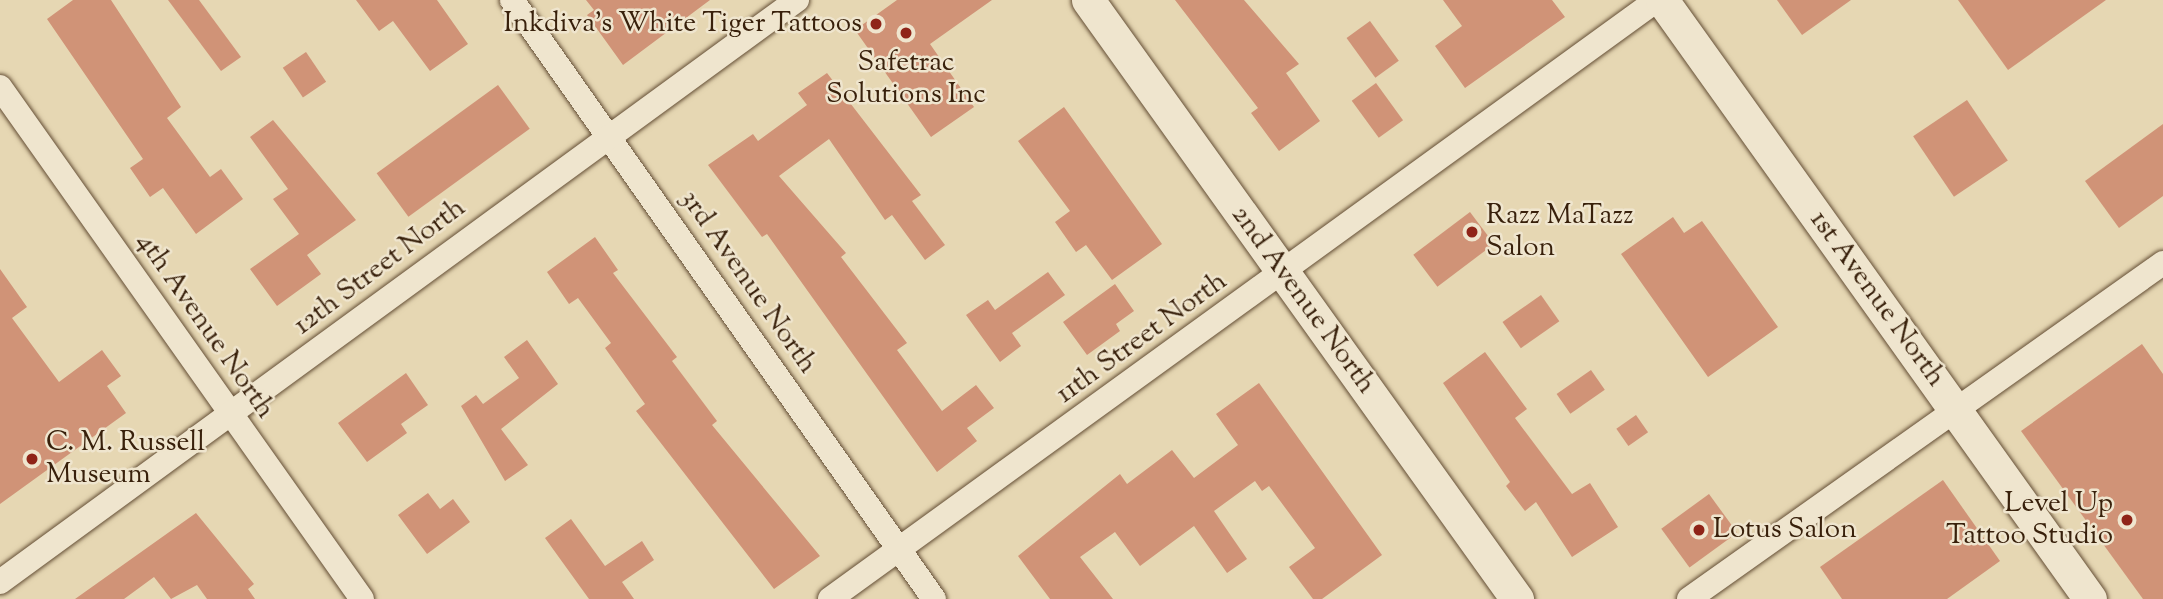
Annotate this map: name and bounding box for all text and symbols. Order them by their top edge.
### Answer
place label: Inkdiva's White Tiger Tattoos [504,7,862,41]
marker: Inkdiva's White Tiger Tattoos [868,16,884,32]
marker: Safetrac Solutions Inc [896,23,916,43]
place label: Safetrac Solutions Inc [826,46,986,112]
street label: 3rd Avenue North [672,184,824,380]
street label: 12th Street North [287,191,473,343]
street label: 2nd Avenue North [1223,199,1383,401]
place label: Razz MaTazz Salon [1486,199,1634,265]
street label: 1st Avenue North [1802,204,1952,394]
marker: Razz MaTazz Salon [1464,224,1480,240]
street label: 4th Avenue North [128,227,282,425]
street label: 11th Street North [1050,265,1234,411]
place label: C. M. Russell Museum [46,426,205,492]
marker: C. M. Russell Museum [24,451,40,467]
place label: Level Up Tattoo Studio [1946,487,2113,553]
marker: Level Up Tattoo Studio [2119,512,2135,528]
place label: Lotus Salon [1713,513,1857,547]
marker: Lotus Salon [1691,522,1707,538]

